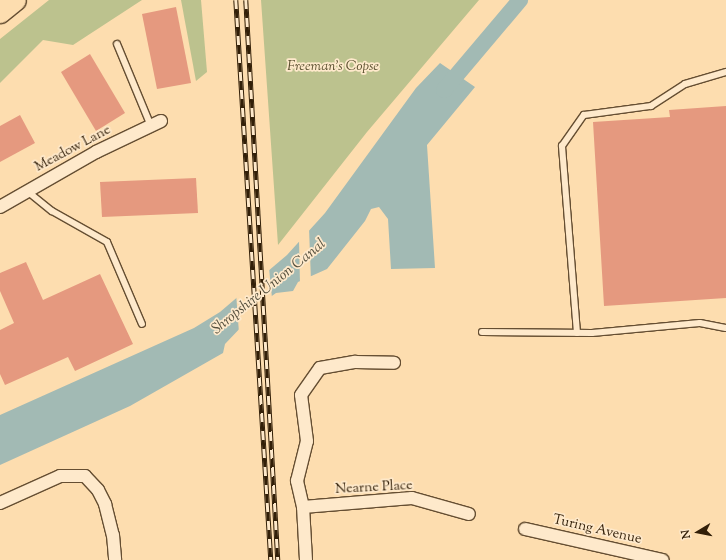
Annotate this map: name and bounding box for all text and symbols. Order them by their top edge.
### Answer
park label: Freeman's Copse [287,59,379,75]
street label: Meadow Lane [32,122,114,176]
water label: Shropshire Union Canal [208,235,330,339]
street label: Nearne Place [335,478,413,498]
street label: Turing Avenue [551,512,643,548]
north arrow [678,512,718,552]
text: N [678,528,695,540]

